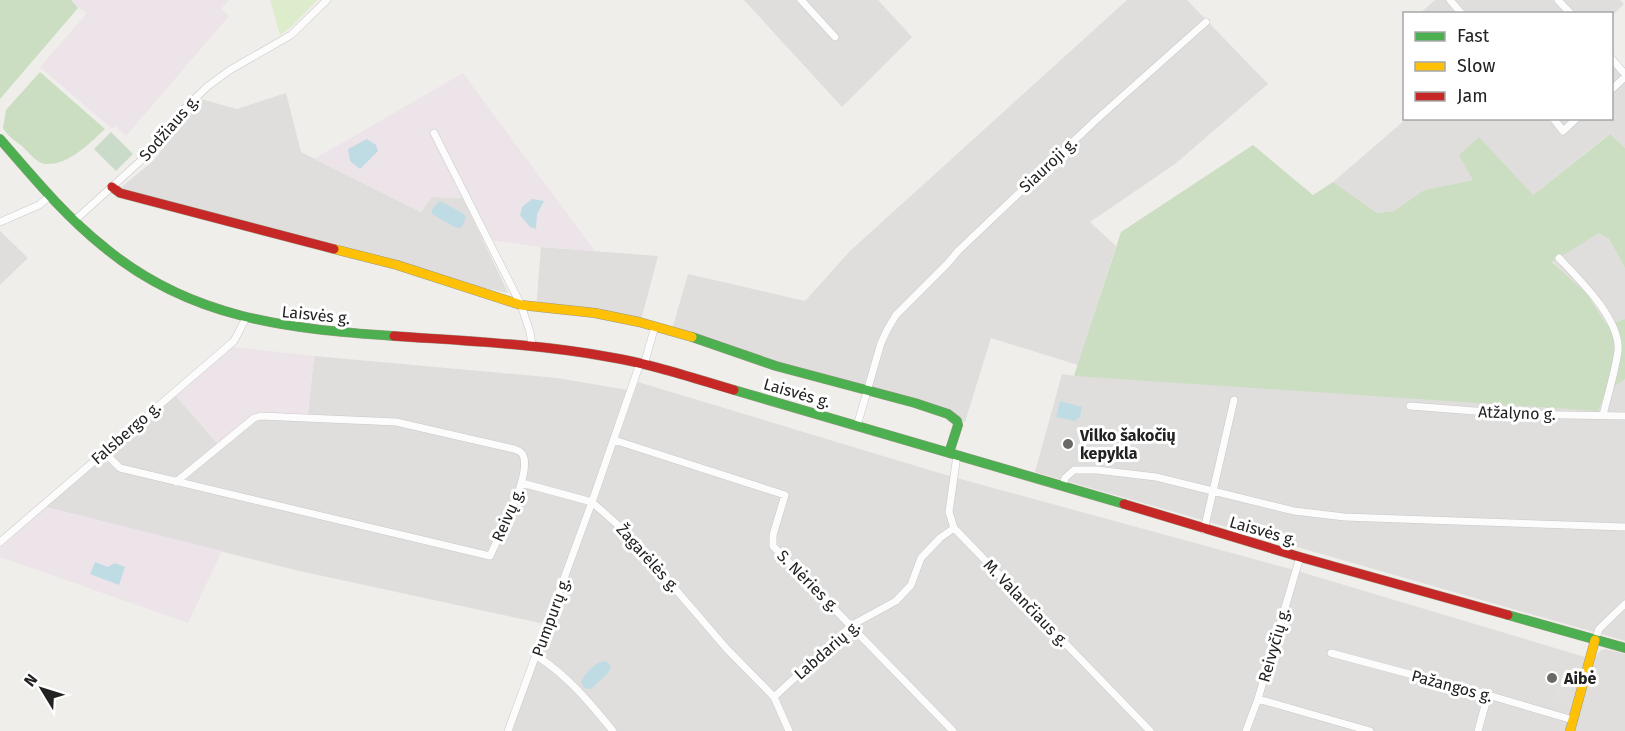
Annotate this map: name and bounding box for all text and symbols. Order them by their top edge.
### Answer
legend [1403,12,1613,120]
text: Fast [1457,25,1490,47]
text: Slow [1457,55,1496,77]
text: Jam [1457,85,1488,107]
street label: Sodžiaus g. [135,91,203,165]
street label: Siauroji g. [1015,134,1081,196]
street label: Laisvės g. [281,302,351,328]
street label: Laisvės g. [761,374,833,412]
street label: Falsbergo g. [87,398,165,468]
street label: Atžalyno g. [1478,402,1556,424]
place label: Vilko šakočių kepykla [1079,426,1176,463]
marker: Vilko šakočių kepykla [1061,437,1075,451]
street label: Reivų g. [488,485,528,545]
street label: Laisvės g. [1227,512,1299,550]
street label: Žagarėlės g. [613,519,684,596]
street label: S. Nėries g. [773,546,843,616]
street label: M. Valančiaus g. [980,555,1073,651]
street label: Pumpurų g. [528,575,574,659]
street label: Reivyčių g. [1254,606,1294,684]
street label: Labdarių g. [790,616,864,684]
north arrow [12,659,72,719]
street label: Pažangos g. [1409,666,1495,706]
place label: Aibė [1563,669,1597,688]
text: N [20,670,41,690]
marker: Aibė [1545,671,1559,685]

